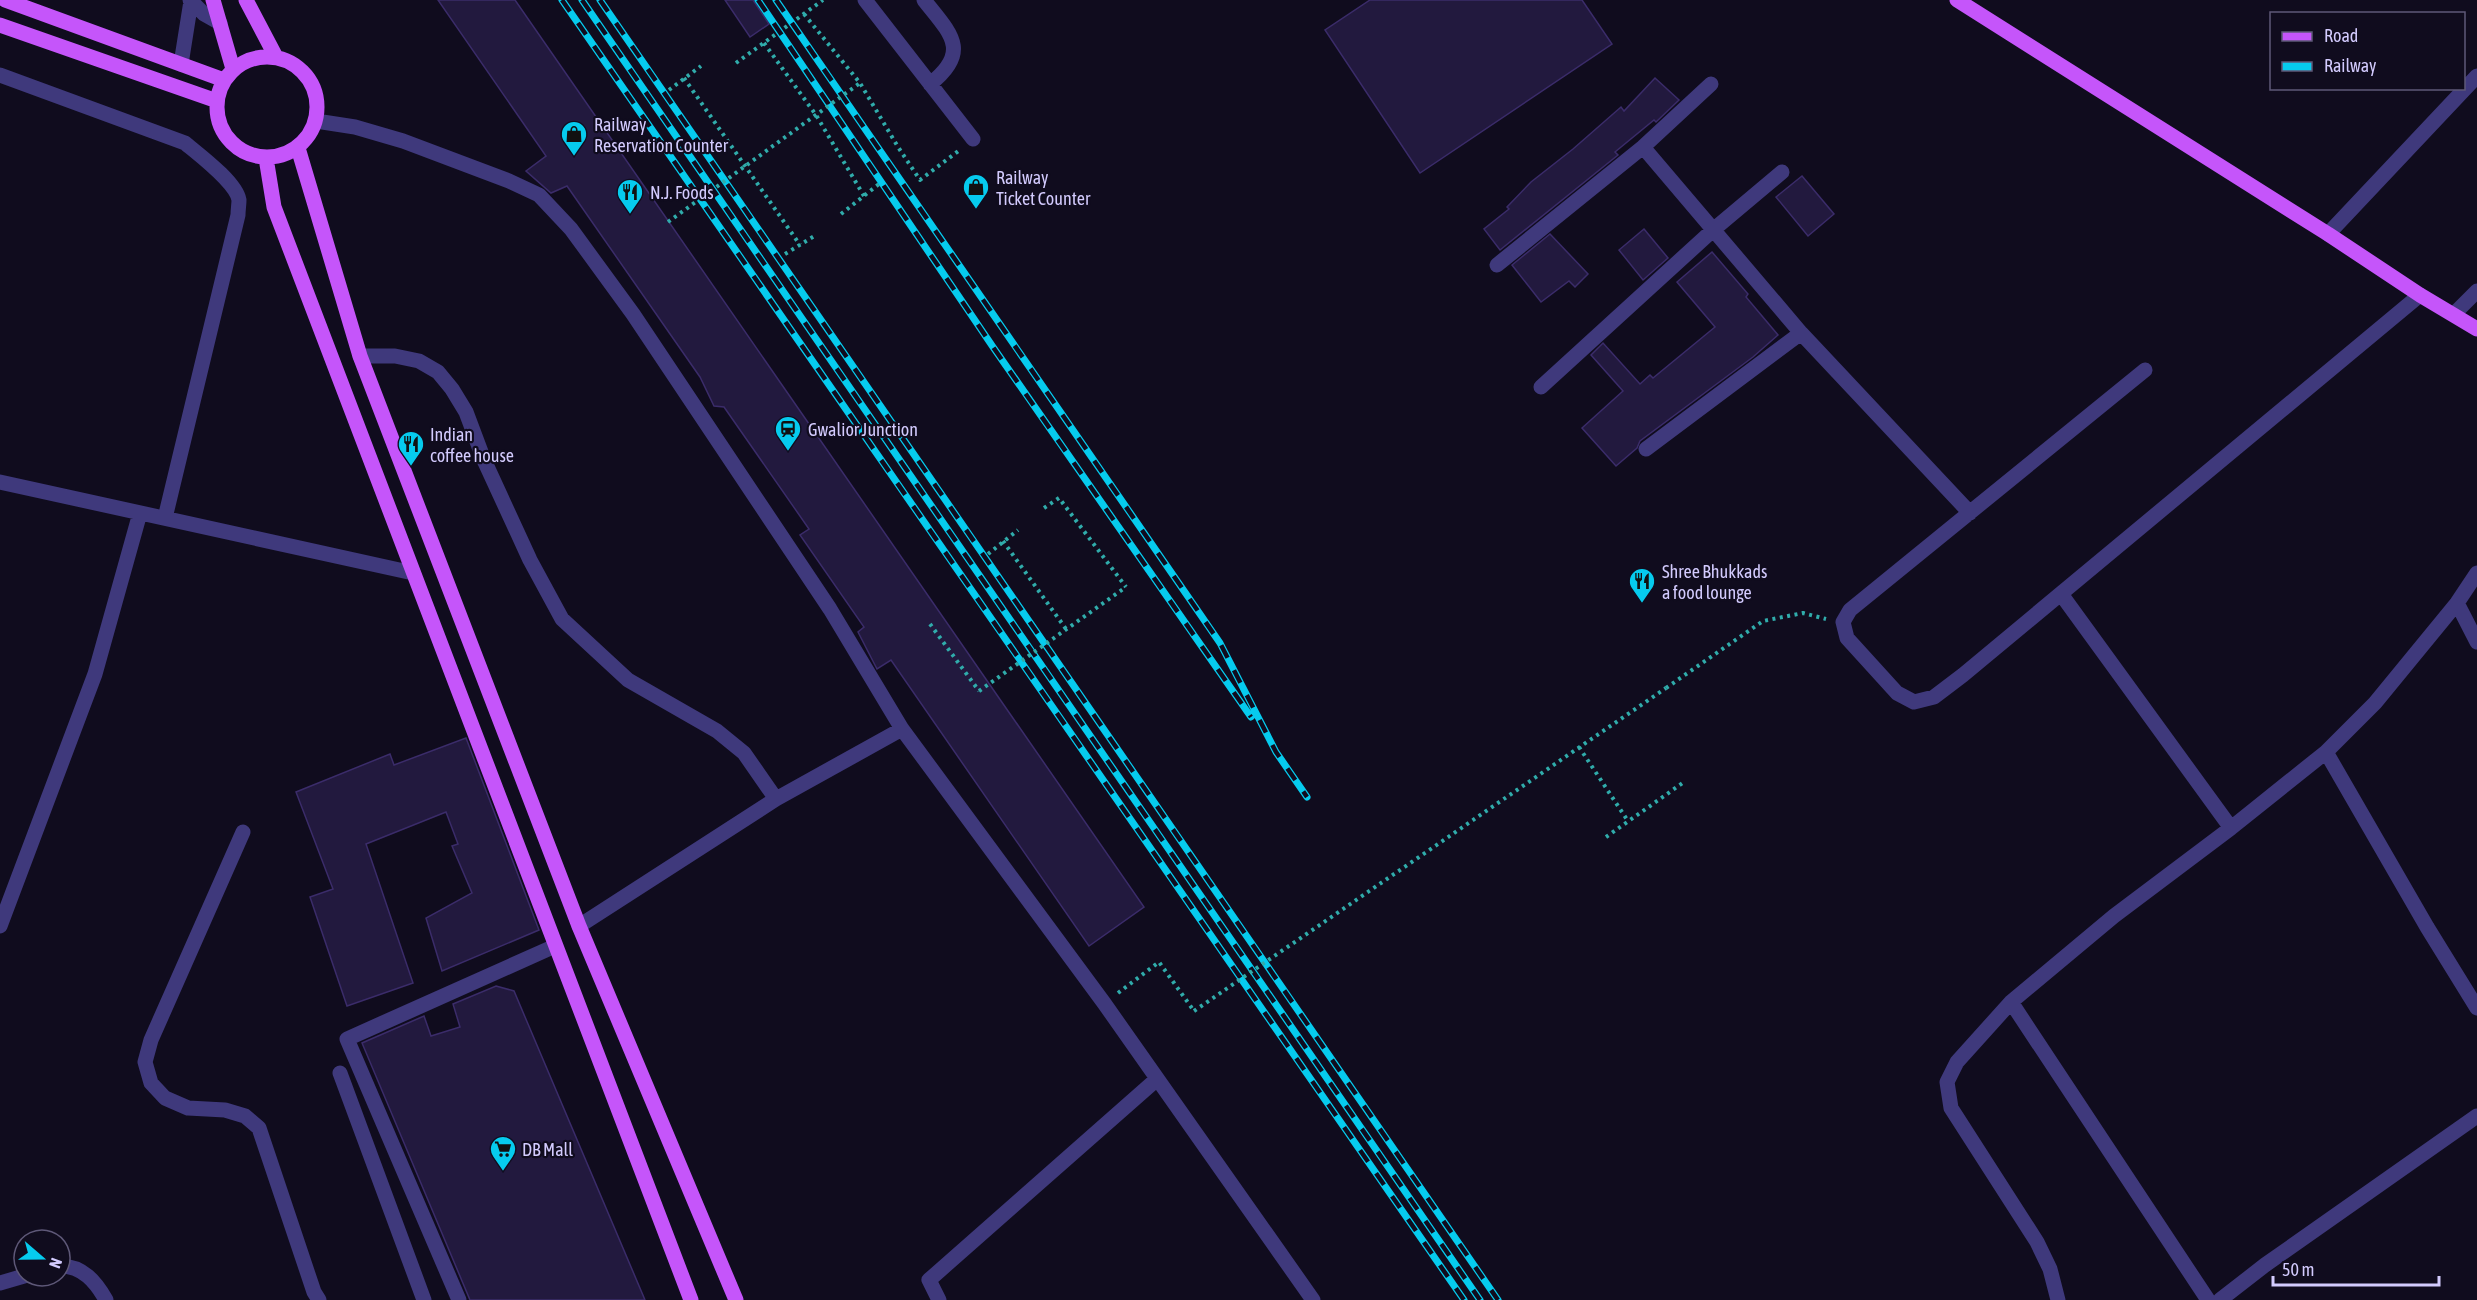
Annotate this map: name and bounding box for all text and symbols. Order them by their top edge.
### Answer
legend [2270,12,2465,90]
text: Road [2324,25,2358,46]
text: Railway [2324,55,2376,76]
place label: Railway Reservation Counter [594,114,729,156]
shop icon: Railway Reservation Counter [559,119,589,157]
place label: Railway Ticket Counter [996,167,1091,209]
shop icon: Railway Ticket Counter [961,172,991,210]
restaurant icon: N.J. Foods [615,177,645,215]
place label: N.J. Foods [650,182,714,203]
station icon: Gwalior Junction [773,414,803,452]
place label: Gwalior Junction [808,419,918,440]
place label: Indian coffee house [430,424,514,466]
restaurant icon: Indian coffee house [396,429,426,467]
place label: Shree Bhukkads a food lounge [1662,561,1767,603]
restaurant icon: Shree Bhukkads a food lounge [1627,566,1657,604]
supermarket icon: DB Mall [488,1134,518,1172]
place label: DB Mall [522,1139,573,1160]
north arrow [12,1228,72,1288]
scale bar [2273,1249,2440,1287]
text: N [46,1256,66,1271]
text: 50 m [2282,1259,2314,1280]

